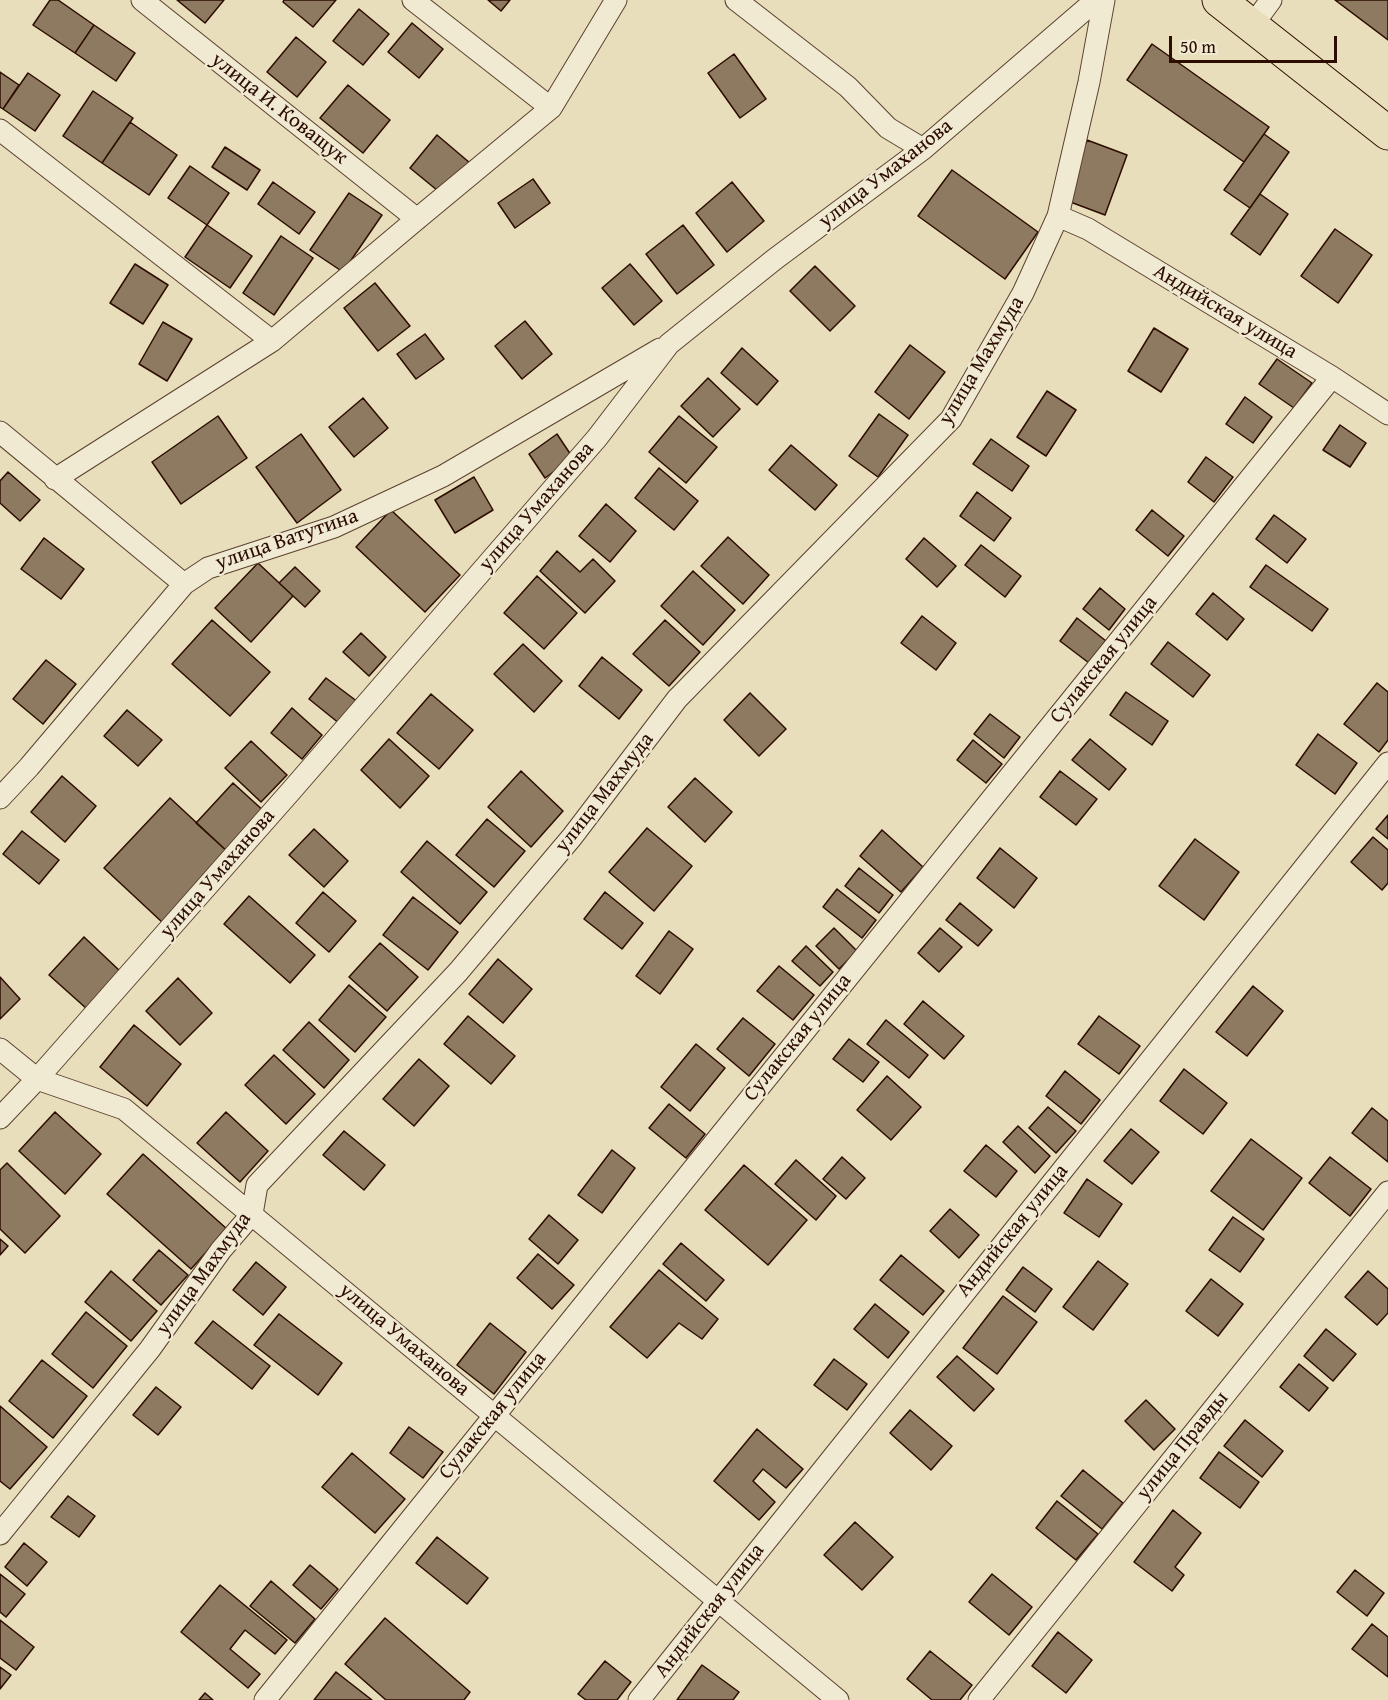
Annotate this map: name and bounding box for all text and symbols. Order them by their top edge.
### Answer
scale bar [1172,24,1340,62]
text: 50 m [1180,33,1216,60]
street label: улица И. Коващук [205,48,353,170]
street label: улица Умаханова [814,114,958,234]
street label: Андийская улица [1148,259,1302,365]
street label: улица Махмуда [934,292,1030,430]
street label: улица Умаханова [474,437,600,577]
street label: улица Ватутина [213,504,361,576]
street label: Сулакская улица [1045,591,1163,729]
street label: улица Махмуда [550,728,660,858]
street label: улица Умаханова [155,804,281,944]
street label: Сулакская улица [739,969,857,1107]
street label: Андийская улица [952,1160,1074,1302]
street label: улица Махмуда [151,1208,257,1340]
street label: улица Умаханова [333,1278,475,1402]
street label: Сулакская улица [434,1347,552,1485]
street label: улица Правды [1132,1387,1234,1505]
street label: Андийская улица [650,1539,770,1683]

